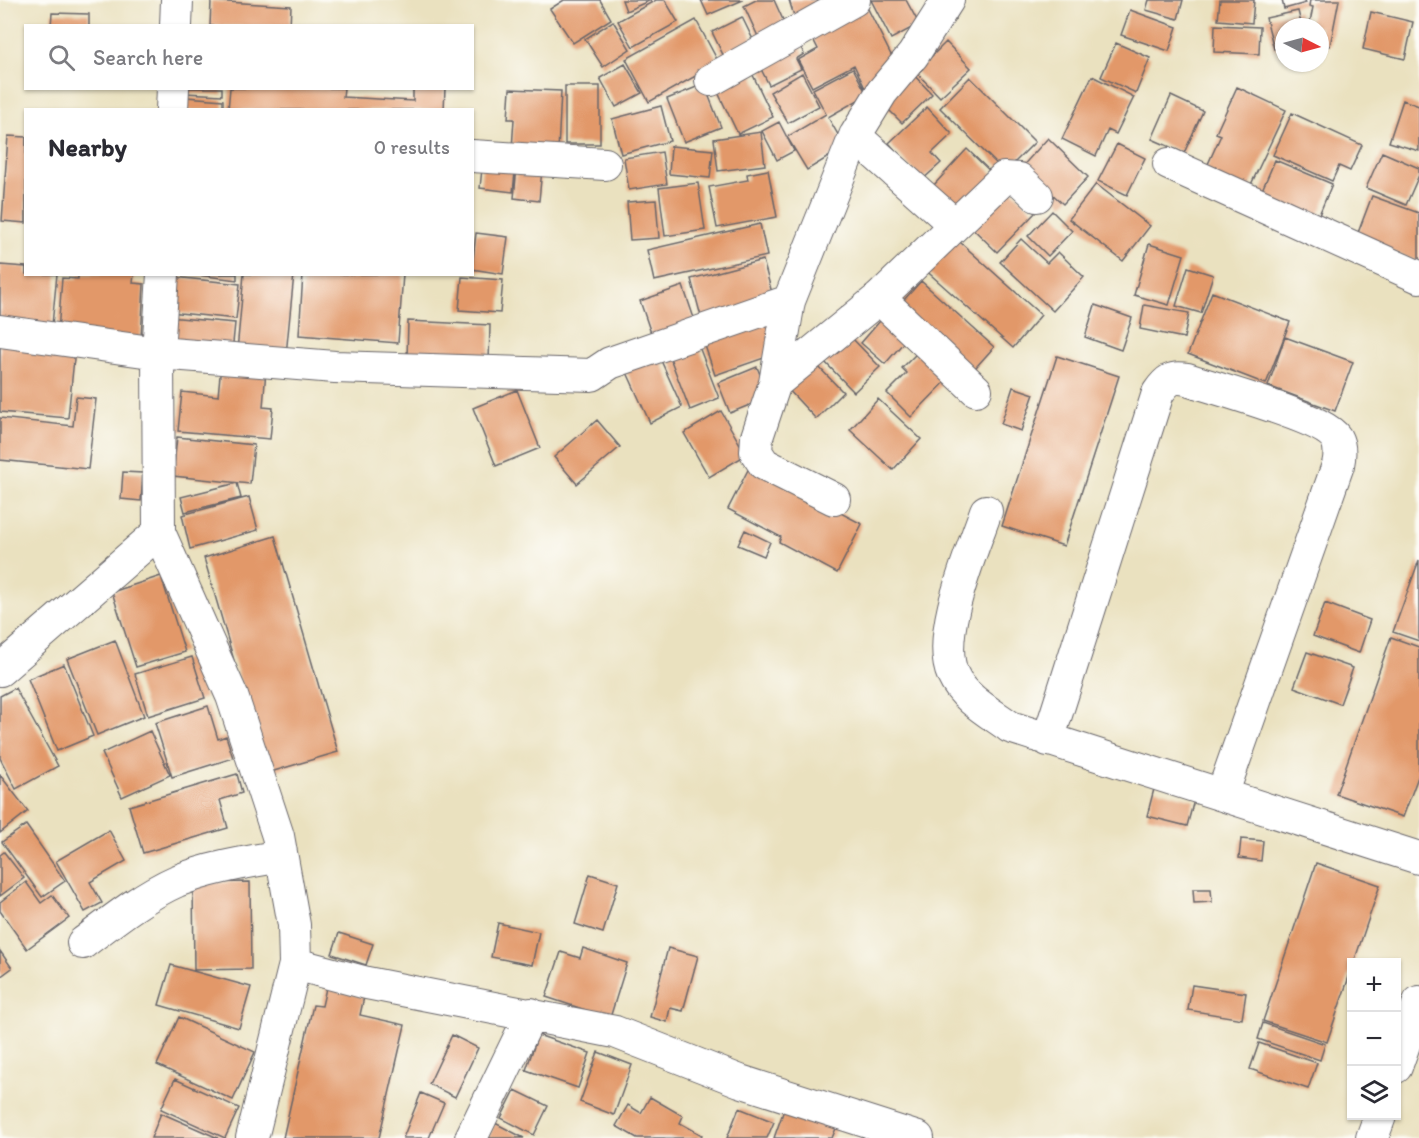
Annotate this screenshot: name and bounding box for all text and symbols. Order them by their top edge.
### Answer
north arrow [1275,18,1329,72]
search box [24,24,474,90]
icon: search [45,41,78,74]
text: Search here [93,44,203,71]
text: Nearby [48,131,127,163]
text: 0 results [374,135,450,159]
map controls [1347,958,1401,1120]
button: + [1347,958,1401,1012]
button: − [1347,1012,1401,1066]
button: layers [1347,1066,1401,1120]

